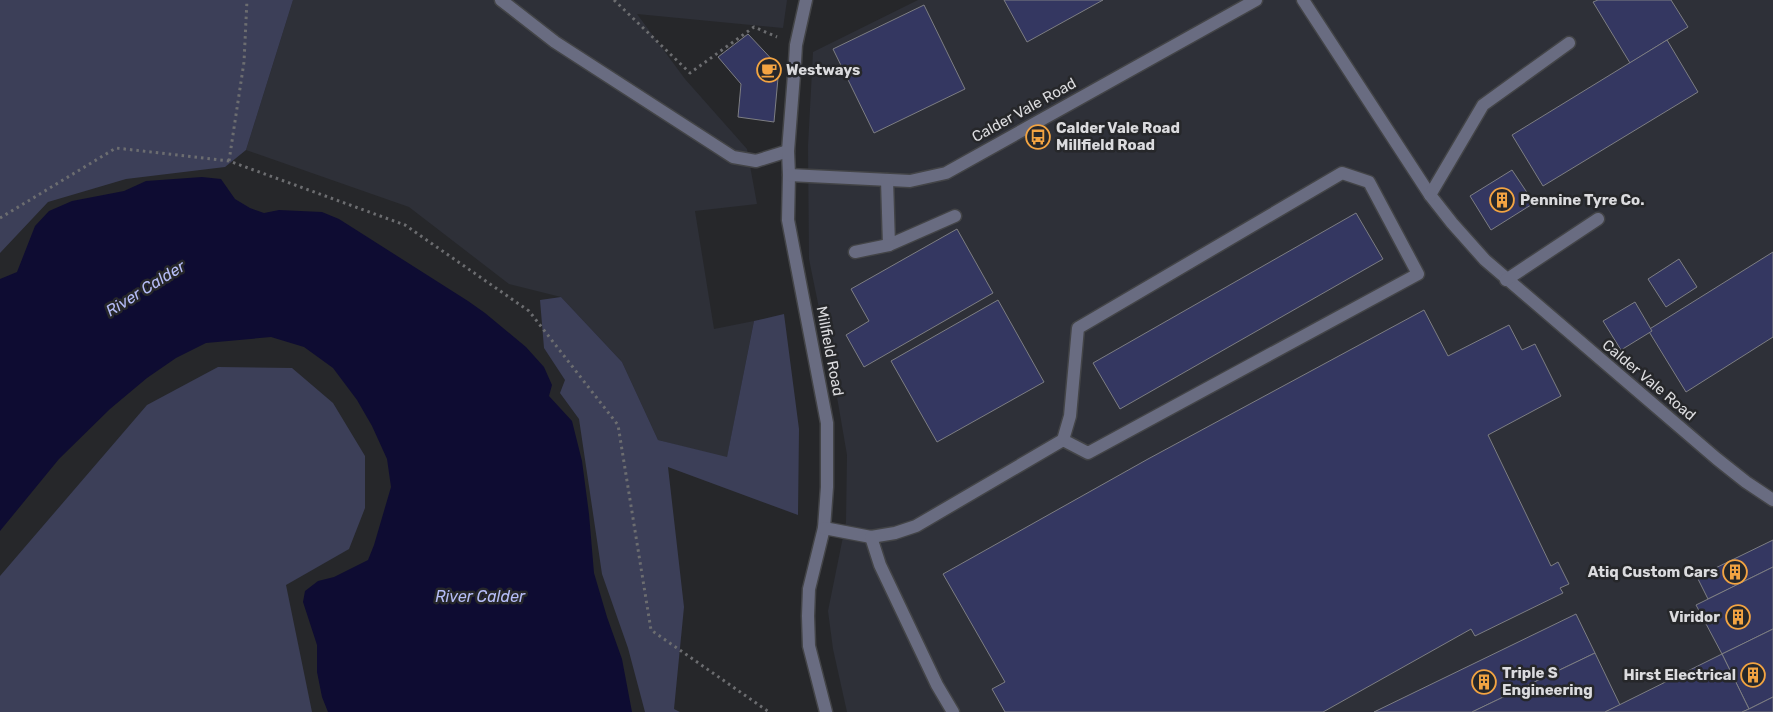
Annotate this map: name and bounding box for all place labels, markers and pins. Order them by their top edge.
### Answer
cafe icon: Westways [756,57,782,83]
place label: Westways [786,61,860,79]
place label: Calder Vale Road Millfield Road [1056,119,1180,154]
bus stop icon: Calder Vale Road Millfield Road [1025,124,1051,150]
building icon: Pennine Tyre Co. [1489,187,1515,213]
place label: Pennine Tyre Co. [1520,191,1644,209]
building icon: Atiq Custom Cars [1722,559,1748,585]
place label: Atiq Custom Cars [1588,563,1718,581]
building icon: Viridor [1725,604,1751,630]
place label: Viridor [1669,608,1720,626]
building icon: Hirst Electrical [1740,662,1766,688]
place label: Triple S Engineering [1502,664,1593,699]
place label: Hirst Electrical [1624,666,1736,684]
building icon: Triple S Engineering [1471,669,1497,695]

